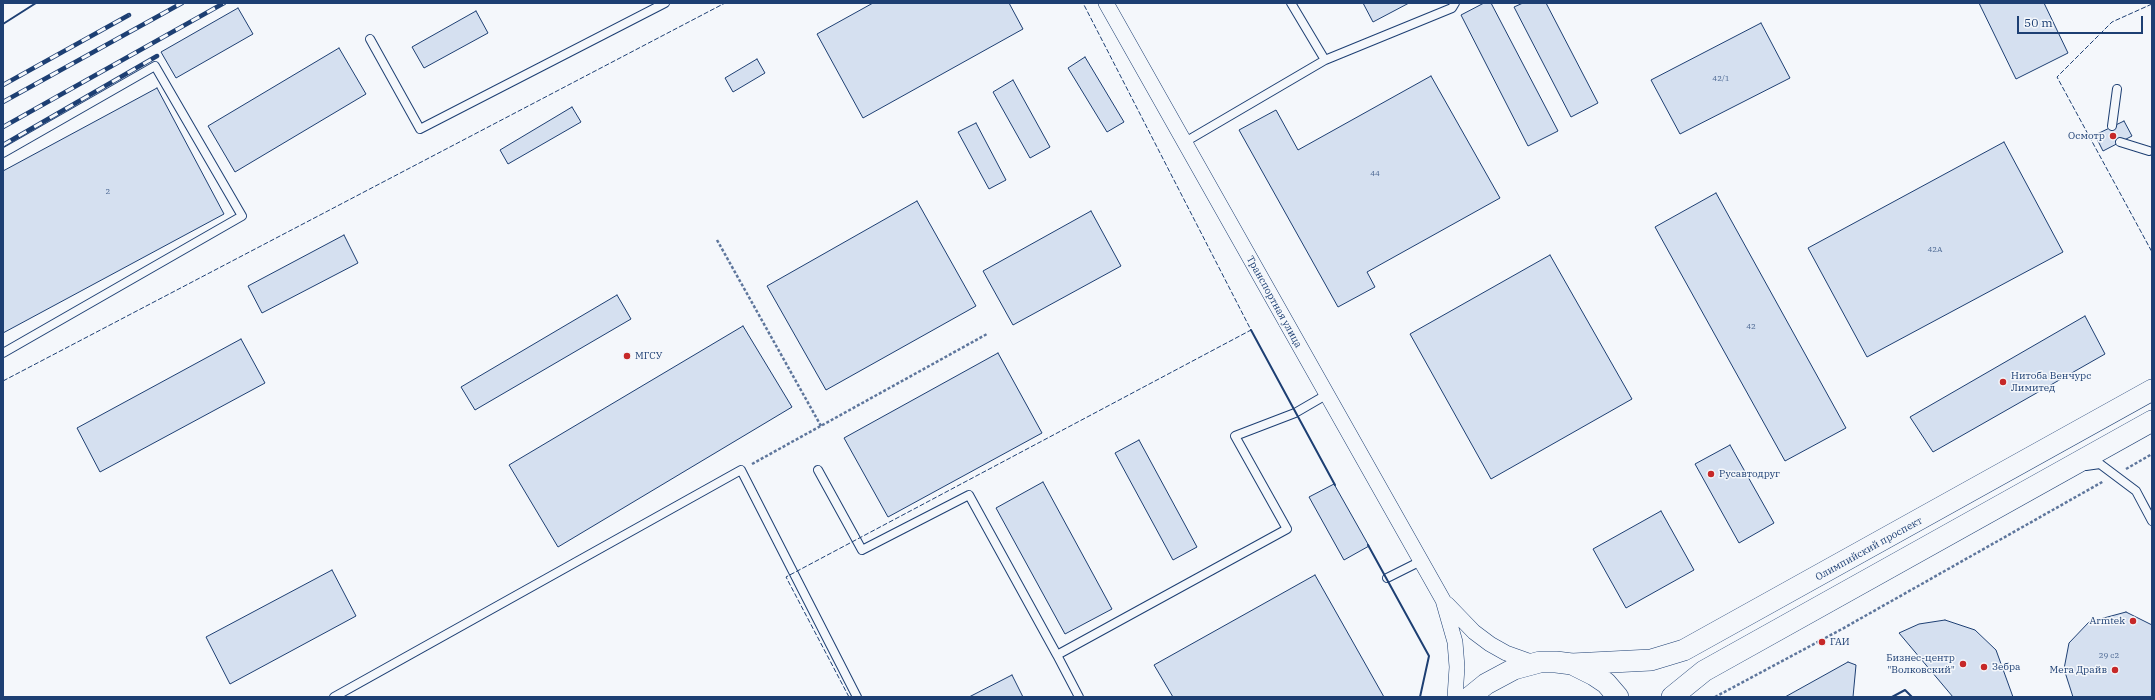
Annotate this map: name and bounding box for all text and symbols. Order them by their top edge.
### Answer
scale bar [2019,8,2145,34]
text: 50 m [2024,15,2053,30]
house number: 42/1 [1712,74,1730,84]
place label: Осмотр [2068,130,2105,142]
marker: Осмотр [2108,131,2118,141]
house number: 44 [1370,169,1380,179]
house number: 2 [106,187,110,197]
house number: 42А [1927,245,1943,255]
street label: Транспортная улица [1244,254,1304,350]
house number: 42 [1746,322,1756,332]
place label: МГСУ [635,350,662,362]
marker: МГСУ [622,351,632,361]
place label: Нитоба Венчурс Лимитед [2011,370,2091,394]
marker: Нитоба Венчурс Лимитед [1998,377,2008,387]
place label: Русавтодруг [1719,468,1780,480]
marker: Русавтодруг [1706,469,1716,479]
street label: Олимпийский проспект [1813,515,1925,583]
place label: Armtek [2089,615,2125,627]
marker: Armtek [2128,616,2138,626]
place label: ГАИ [1830,636,1850,648]
marker: ГАИ [1817,637,1827,647]
house number: 29 с2 [2099,651,2119,661]
place label: Бизнес-центр "Волковский" [1886,652,1955,676]
marker: Бизнес-центр "Волковский" [1958,659,1968,669]
place label: Зебра [1992,661,2021,673]
marker: Зебра [1979,662,1989,672]
place label: Мега Драйв [2050,664,2107,676]
marker: Мега Драйв [2110,665,2120,675]

